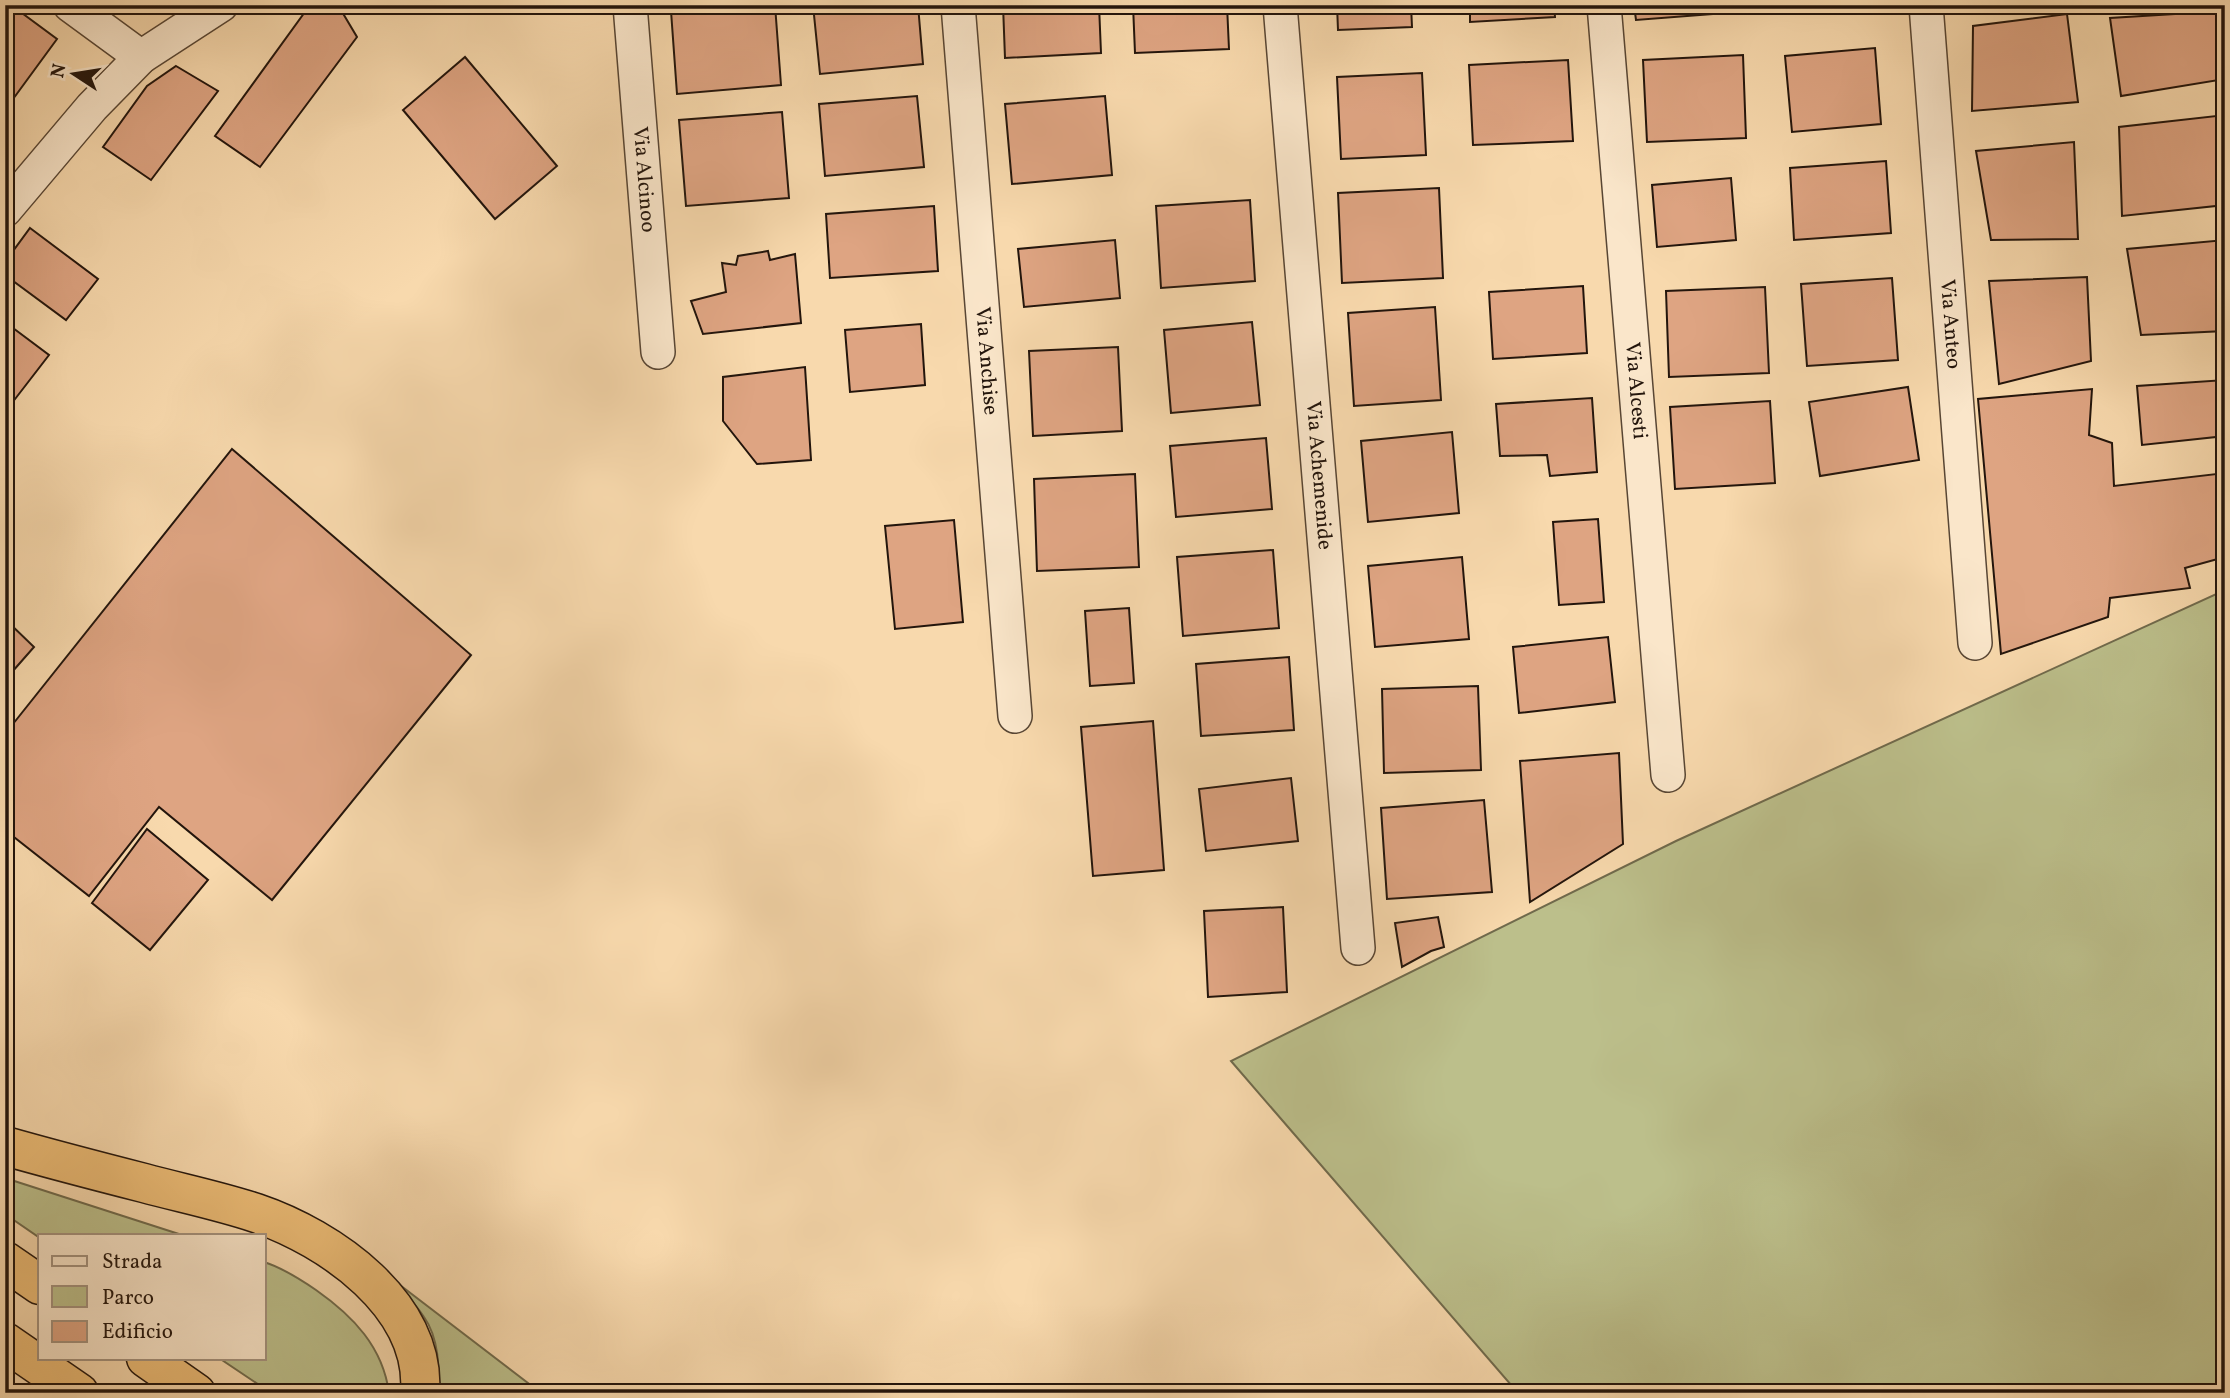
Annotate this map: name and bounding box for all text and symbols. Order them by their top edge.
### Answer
north arrow [38,38,108,108]
text: N [45,61,74,80]
street label: Via Alcinoo [625,125,663,233]
street label: Via Anteo [1933,278,1968,370]
street label: Via Anchise [968,306,1005,416]
street label: Via Alcesti [1618,341,1655,440]
street label: Via Achemenide [1298,400,1340,551]
legend [38,1234,266,1360]
text: Strada [102,1248,163,1277]
text: Parco [102,1284,154,1313]
text: Edificio [102,1318,173,1347]

